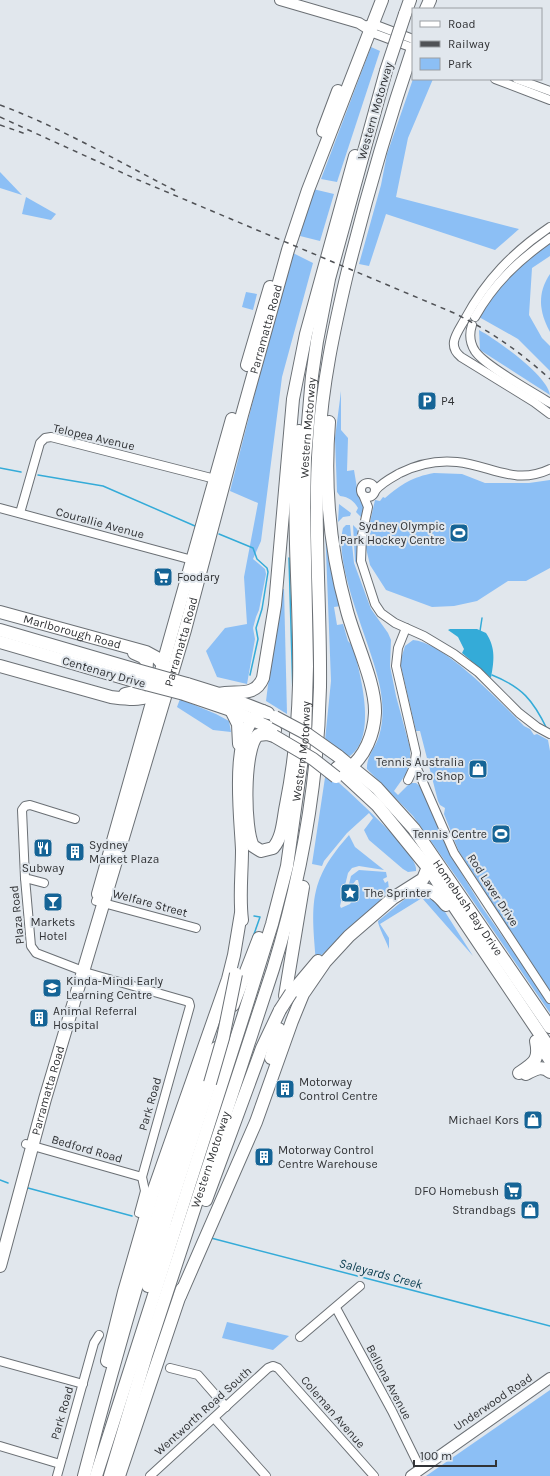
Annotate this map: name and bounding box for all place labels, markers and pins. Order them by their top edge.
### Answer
parking icon: P4 [416,390,438,412]
place label: P4 [441,394,455,408]
place label: Sydney Olympic Park Hockey Centre [340,519,445,547]
sports icon: Sydney Olympic Park Hockey Centre [448,522,470,544]
supermarket icon: Foodary [152,566,174,588]
place label: Foodary [177,570,220,584]
place label: Tennis Australia Pro Shop [376,755,464,783]
shop icon: Tennis Australia Pro Shop [467,758,489,780]
sports icon: Tennis Centre [490,823,512,845]
place label: Tennis Centre [413,827,487,841]
restaurant icon: Subway [32,837,54,859]
place label: Sydney Market Plaza [89,838,159,866]
building icon: Sydney Market Plaza [64,841,86,863]
place label: Subway [22,861,65,875]
place icon: The Sprinter [339,882,361,904]
place label: The Sprinter [364,886,431,900]
bar icon: Markets Hotel [42,891,64,913]
place label: Markets Hotel [31,915,75,943]
place label: Kinda-Mindi Early Learning Centre [66,974,164,1002]
school or university icon: Kinda-Mindi Early Learning Centre [41,977,63,999]
place label: Animal Referral Hospital [53,1004,137,1032]
building icon: Animal Referral Hospital [28,1007,50,1029]
place label: Motorway Control Centre [299,1075,378,1103]
building icon: Motorway Control Centre [274,1078,296,1100]
shop icon: Michael Kors [522,1109,544,1131]
place label: Michael Kors [448,1113,519,1127]
place label: Motorway Control Centre Warehouse [278,1143,378,1171]
building icon: Motorway Control Centre Warehouse [253,1146,275,1168]
supermarket icon: DFO Homebush [502,1180,524,1202]
place label: DFO Homebush [414,1184,499,1198]
shop icon: Strandbags [519,1199,541,1221]
place label: Strandbags [452,1203,516,1217]

